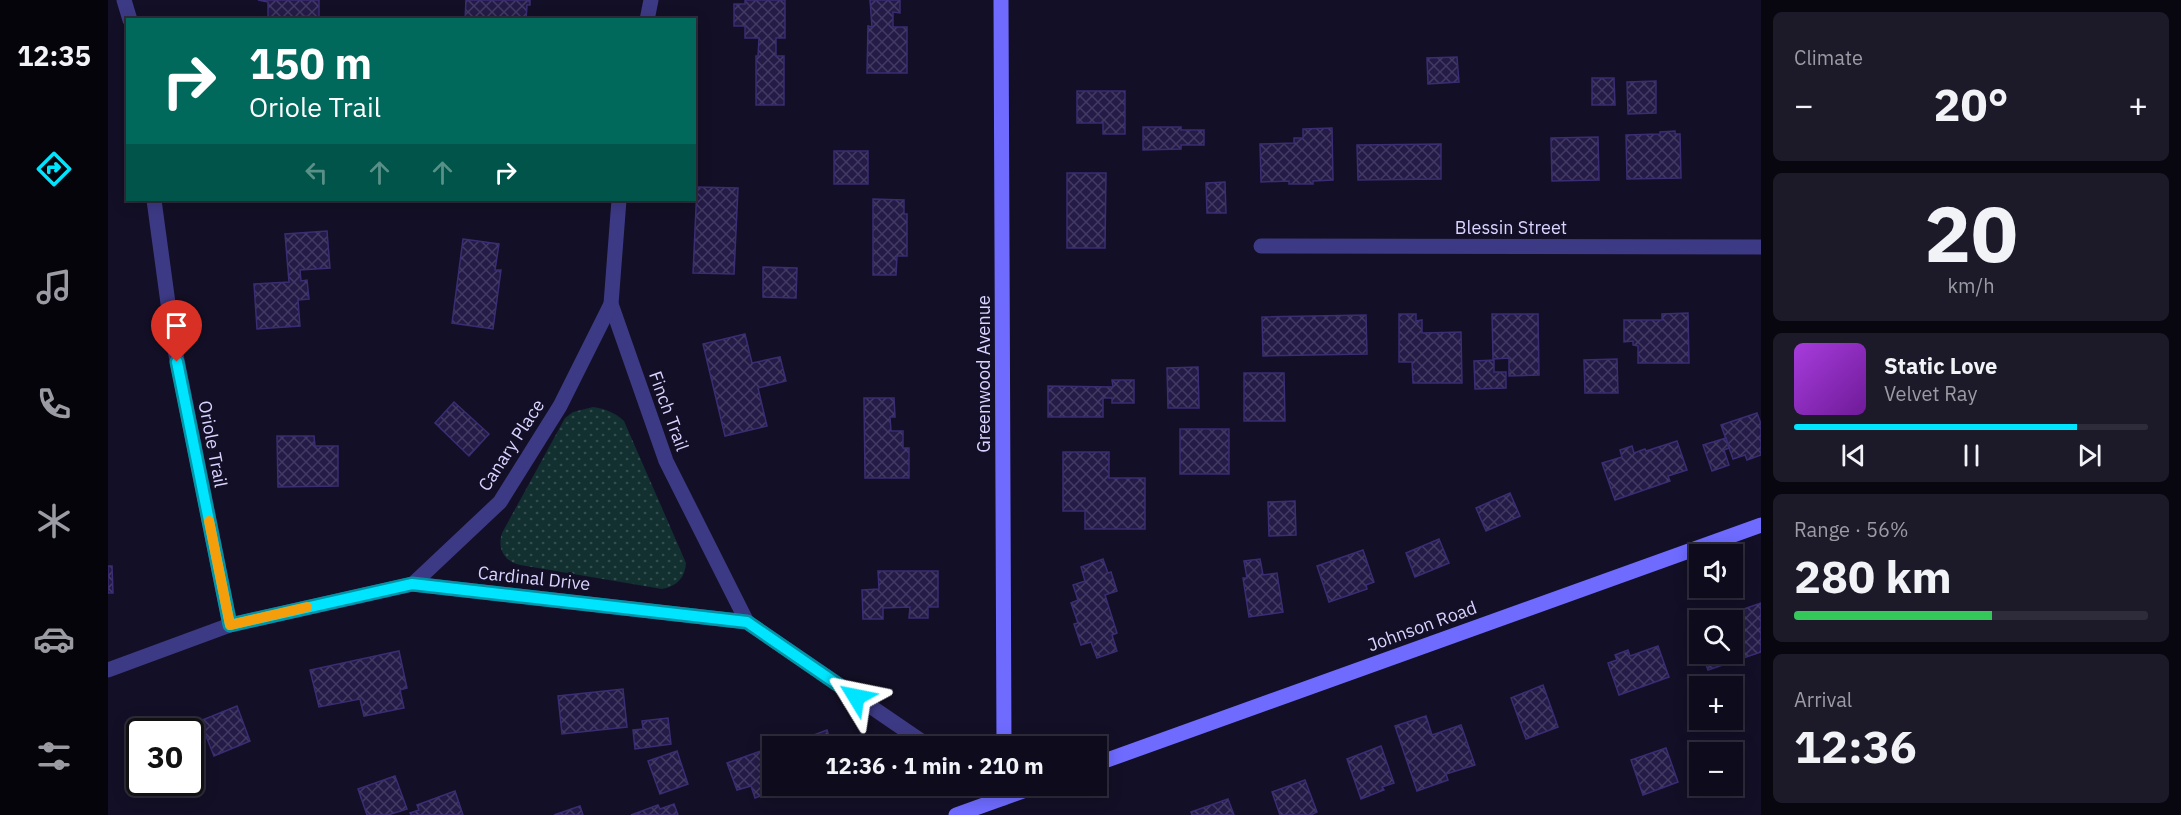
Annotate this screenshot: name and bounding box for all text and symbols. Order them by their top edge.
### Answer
text: 150 m [249,36,372,91]
text: 12:35 [17,38,91,73]
icon: right [150,42,228,120]
text: Climate [1794,44,1863,71]
text: 20° [1933,75,2009,133]
text: − [1794,83,1814,126]
text: + [2128,83,2148,126]
text: Oriole Trail [249,89,381,124]
icon: directions [33,148,75,190]
icon: left [300,156,333,189]
icon: ahead [363,156,396,189]
icon: ahead [426,156,459,189]
icon: right [489,156,522,189]
text: 20 [1924,182,2018,283]
street label: Blessin Street [1455,216,1567,239]
icon: music [33,266,75,308]
text: km/h [1947,272,1995,299]
street label: Greenwood Avenue [972,295,995,453]
pin [151,300,202,362]
icon: arrive [160,309,193,342]
text: Static Love [1884,351,1997,380]
street label: Finch Trail [644,368,694,454]
text: Velvet Ray [1884,380,1977,407]
icon: phone [33,383,75,425]
street label: Canary Place [473,395,549,495]
street label: Oriole Trail [193,399,233,489]
icon: previous [1837,439,1870,472]
icon: pause [1955,439,1988,472]
icon: next [2073,439,2106,472]
icon: climate [33,500,75,542]
text: Range · 56% [1794,516,1909,543]
map controls [1689,544,1743,796]
button: sound [1689,544,1743,598]
text: 280 km [1794,547,1952,605]
street label: Cardinal Drive [477,561,591,595]
street label: Johnson Road [1364,596,1480,656]
button: search [1689,610,1743,664]
icon: car [33,618,75,660]
position arrow [824,665,888,729]
button: + [1689,676,1743,730]
text: Arrival [1794,686,1852,713]
text: 12:36 [1794,717,1917,775]
speed limit sign: 30 [126,718,204,796]
icon: filters [33,735,75,777]
button: − [1689,742,1743,796]
text: 12:36 · 1 min · 210 m [825,751,1044,780]

